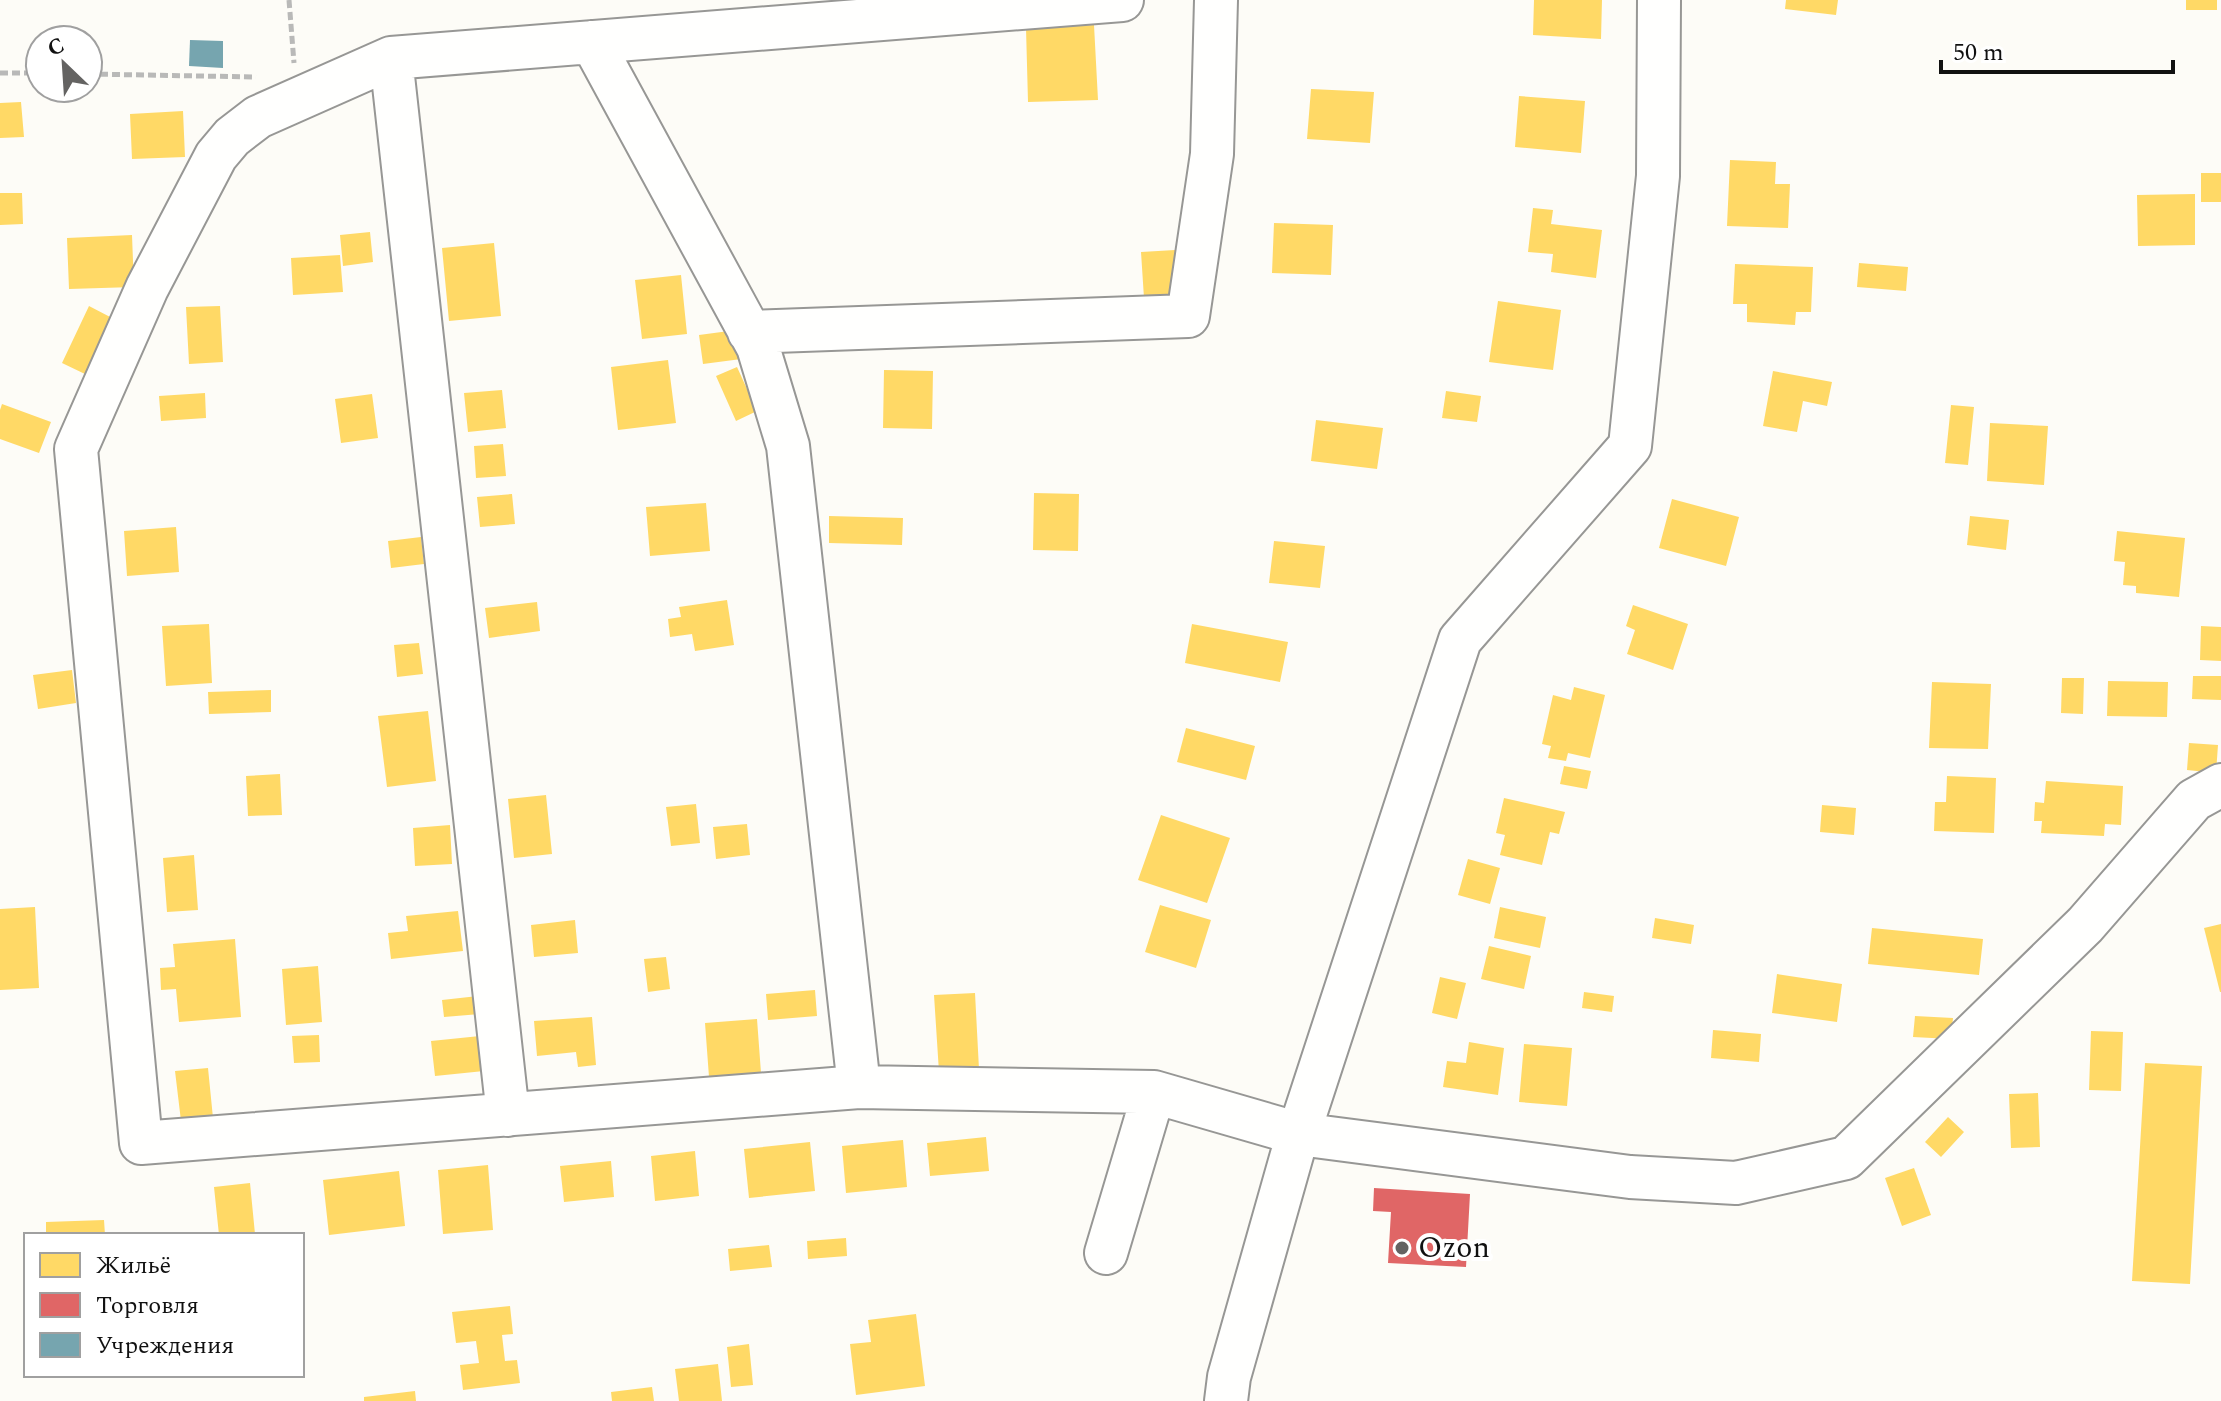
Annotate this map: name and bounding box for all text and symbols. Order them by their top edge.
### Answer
north arrow [24,24,104,104]
scale bar [1941,24,2173,74]
text: С [42,29,70,65]
text: 50 m [1953,35,2004,71]
place label: Ozon [1418,1225,1490,1271]
legend [24,1233,304,1377]
marker: Ozon [1393,1239,1411,1257]
text: Жильё [96,1248,171,1284]
text: Торговля [96,1288,199,1324]
text: Учреждения [96,1328,234,1364]

